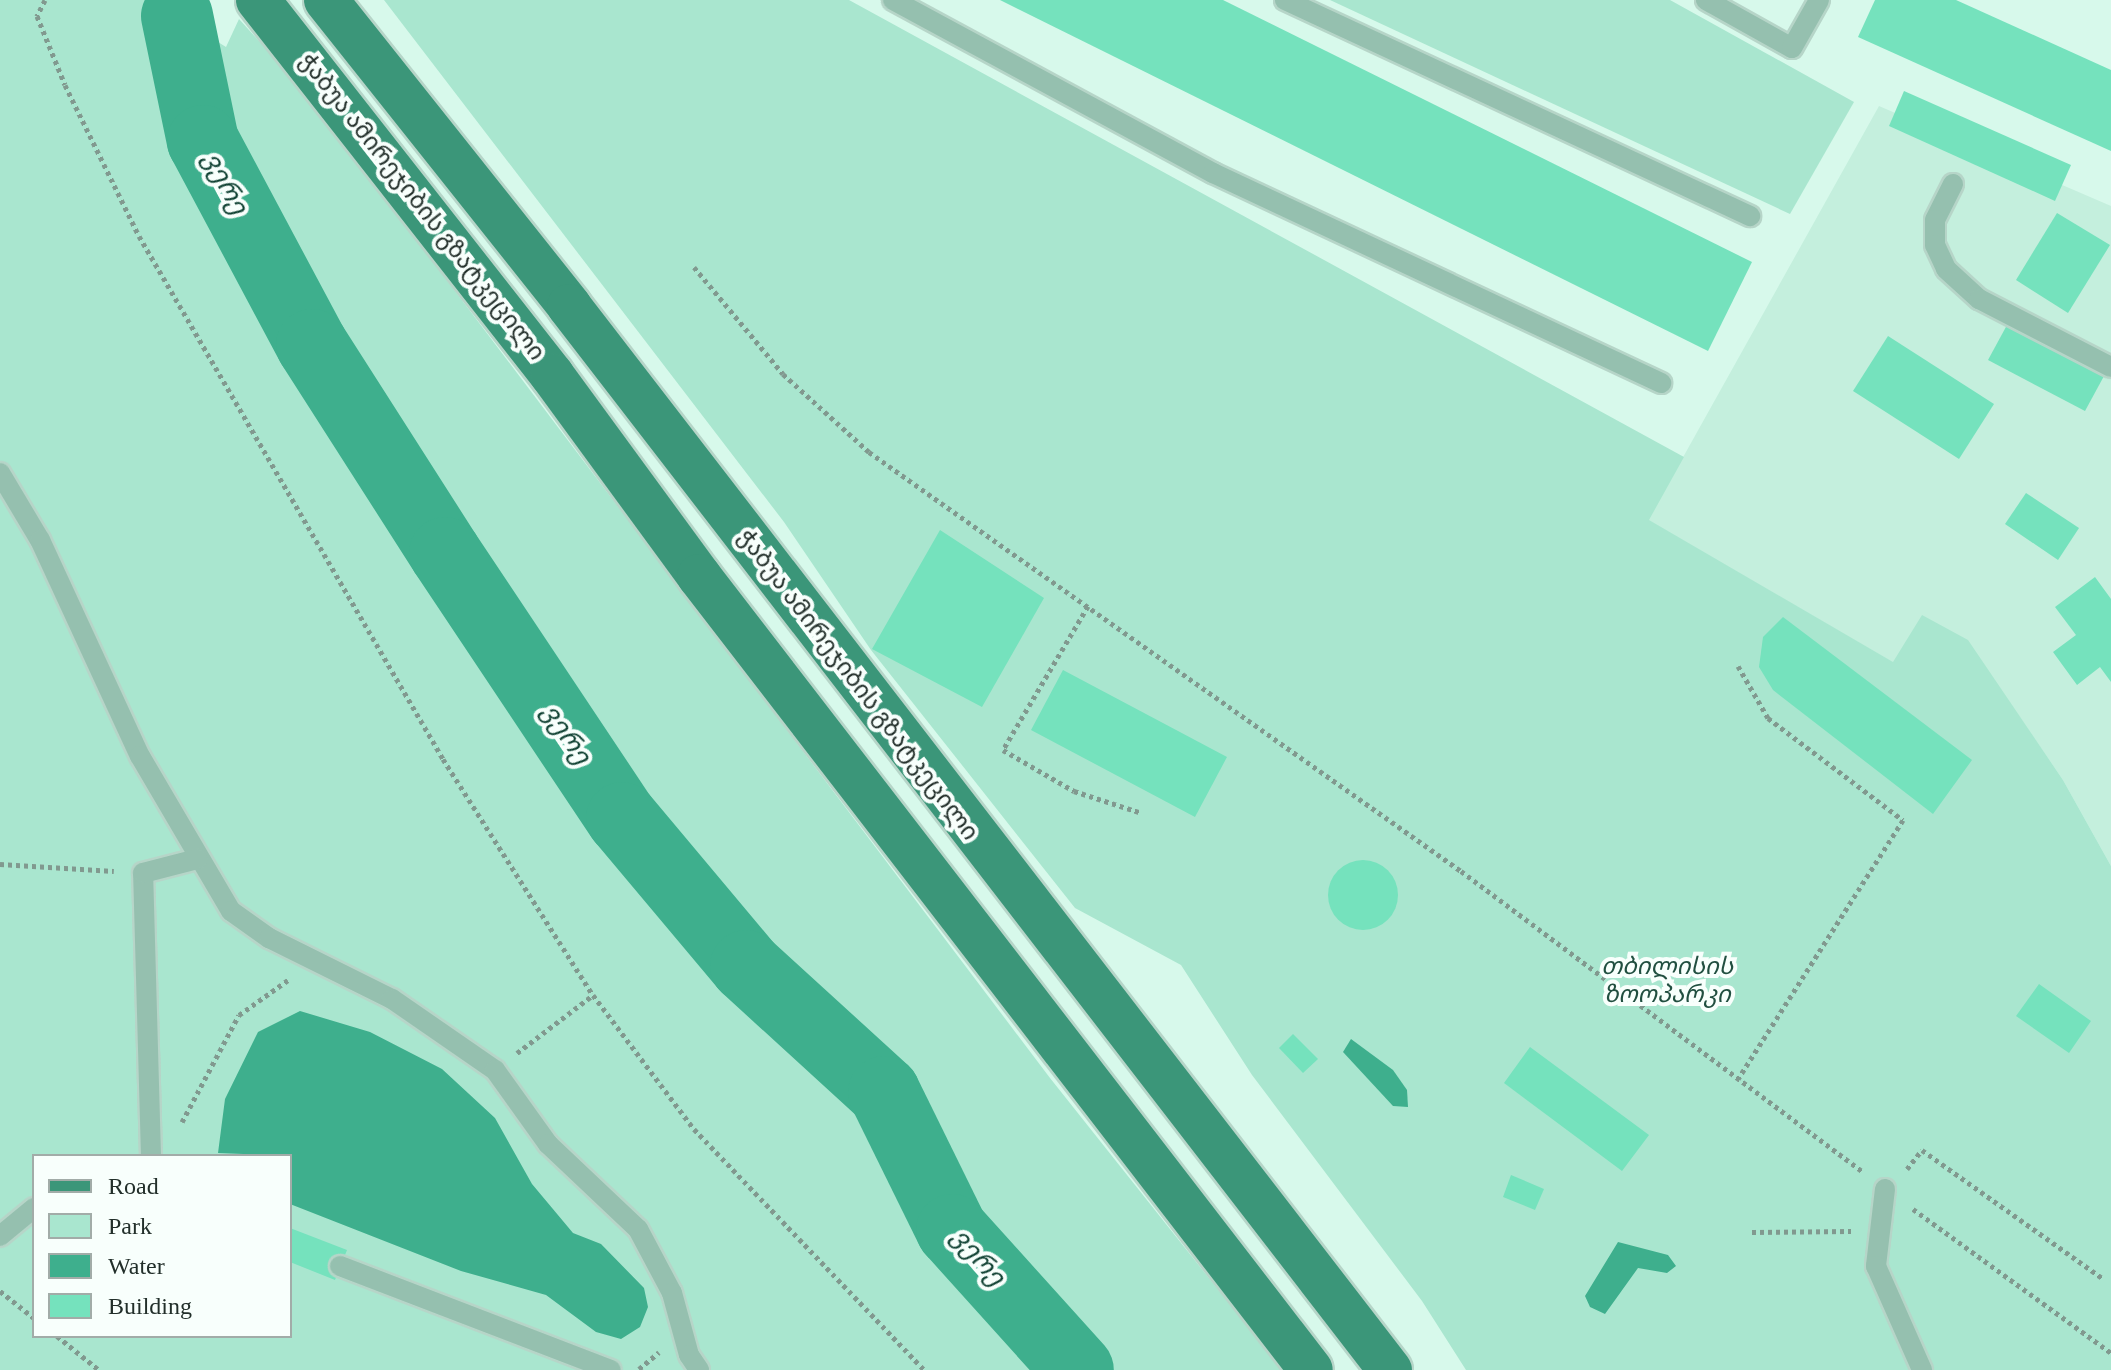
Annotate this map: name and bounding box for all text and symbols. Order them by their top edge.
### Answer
street label: ჭაბუა ამირეჯიბის გზატკეცილი [293,48,551,366]
water label: ვერე [196,146,254,220]
street label: ჭაბუა ამირეჯიბის გზატკეცილი [732,524,984,846]
water label: ვერე [535,698,597,770]
park label: თბილისის ზოოპარკი [1601,953,1733,1009]
legend [32,1154,292,1338]
text: Road [108,1173,159,1199]
text: Park [108,1213,152,1239]
water label: ვერე [944,1222,1012,1292]
text: Water [108,1253,165,1279]
text: Building [108,1293,192,1319]

